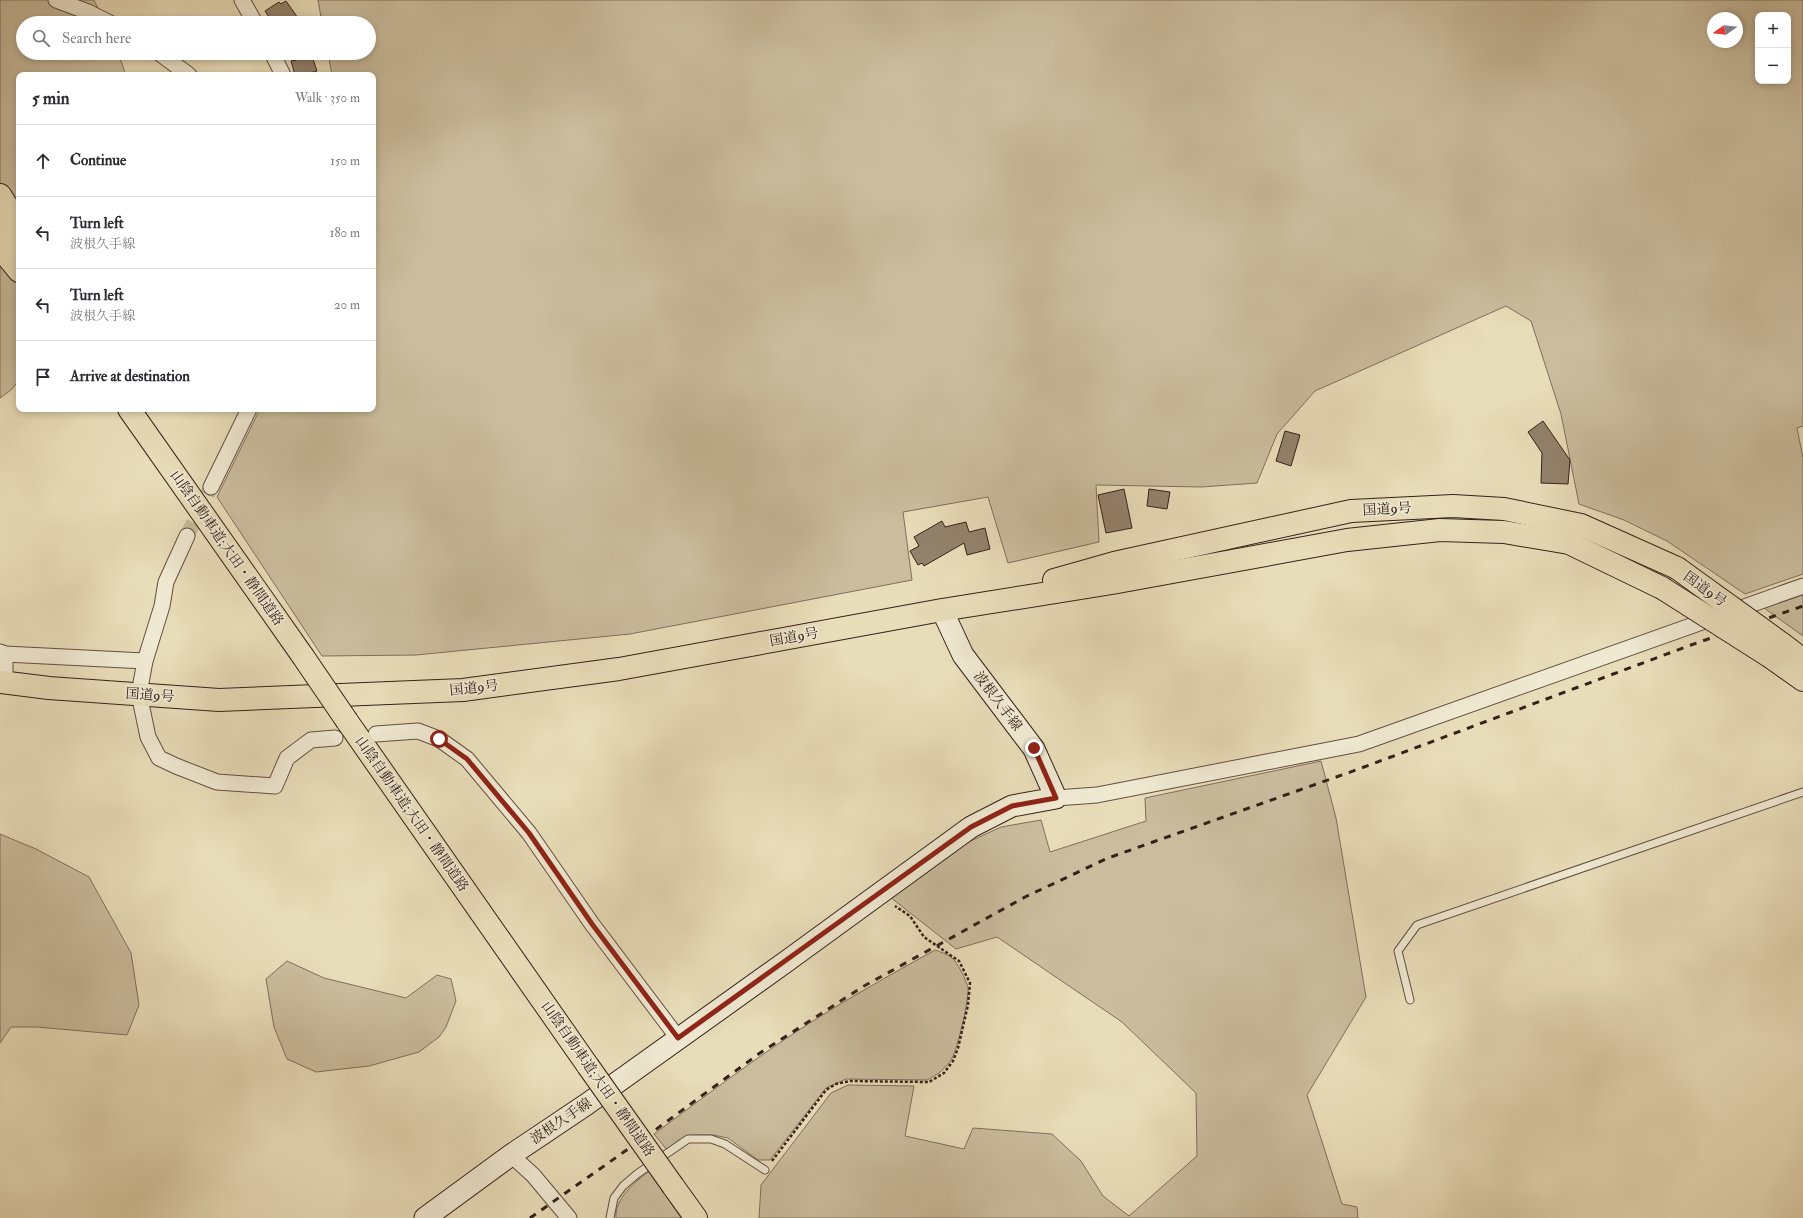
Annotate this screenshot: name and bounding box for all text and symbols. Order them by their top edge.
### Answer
north arrow [1707,12,1743,48]
map controls [1755,12,1791,84]
button: + [1755,12,1791,48]
search box [16,16,376,60]
icon: search [30,27,52,49]
text: Search here [62,29,131,48]
button: − [1755,48,1791,84]
text: 5 min [32,88,70,109]
text: Walk · 350 m [295,90,360,106]
icon: ahead [32,150,54,172]
text: Continue [70,151,126,170]
text: 150 m [330,153,360,169]
text: Turn left [70,214,124,233]
icon: left [32,222,54,244]
text: 180 m [330,225,360,241]
text: 波根久手線 [70,236,135,252]
text: Turn left [70,286,124,305]
icon: left [32,294,54,316]
text: 20 m [334,297,360,313]
text: 波根久手線 [70,308,135,324]
icon: arrive [32,366,54,388]
text: Arrive at destination [70,367,190,386]
street label: 山陰自動車道;大田・静間道路 [167,467,287,629]
street label: 国道9号 [1362,499,1412,519]
street label: 国道9号 [1680,568,1730,610]
street label: 国道9号 [768,624,820,650]
street label: 波根久手線 [970,668,1026,734]
street label: 国道9号 [449,677,499,699]
street label: 国道9号 [125,685,175,705]
route start [430,730,448,748]
street label: 山陰自動車道;大田・静間道路 [352,733,472,895]
route end [1025,739,1043,757]
street label: 山陰自動車道;大田・静間道路 [538,998,658,1160]
street label: 波根久手線 [527,1094,595,1148]

